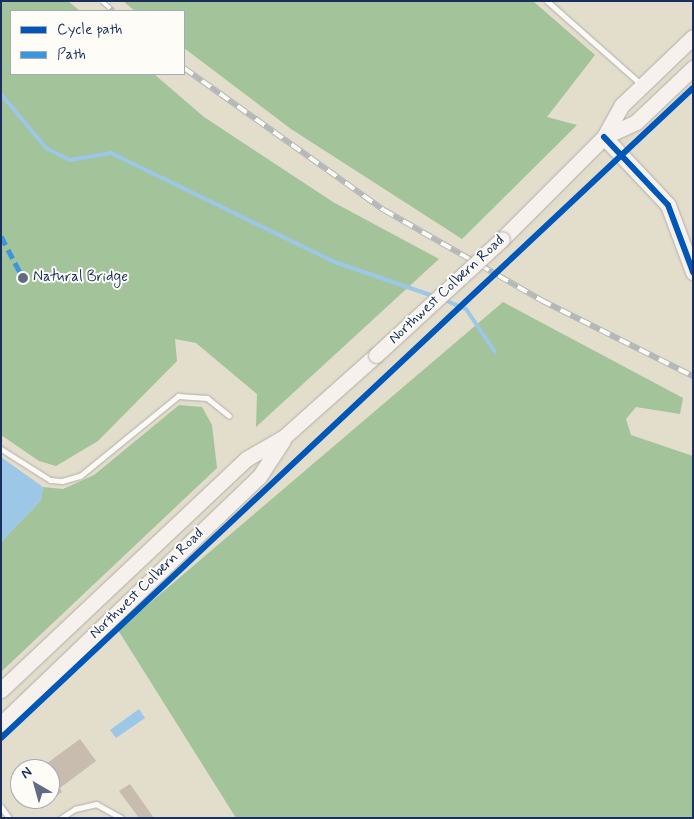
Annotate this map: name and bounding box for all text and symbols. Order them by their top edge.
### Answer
legend [10,10,185,75]
text: Cycle path [57,20,122,40]
text: Path [57,45,86,65]
street label: Northwest Colbern Road [386,232,508,348]
place label: Natural Bridge [33,269,127,287]
marker: Natural Bridge [17,272,29,284]
street label: Northwest Colbern Road [87,525,207,643]
north arrow [10,759,60,809]
text: N [17,763,36,783]

